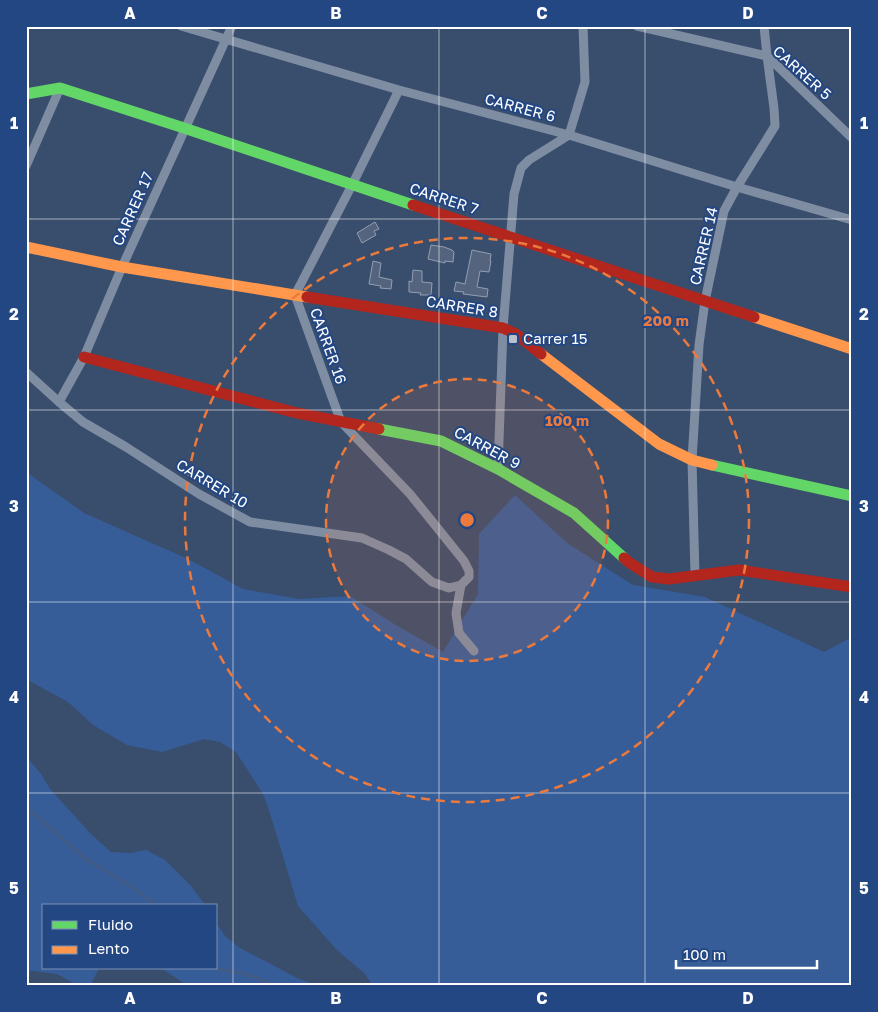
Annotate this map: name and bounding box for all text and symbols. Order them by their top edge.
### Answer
text: A [124,3,136,23]
text: B [330,3,342,23]
text: C [536,3,548,23]
text: D [742,3,754,23]
street label: CARRER 5 [770,41,836,103]
street label: CARRER 6 [483,89,558,125]
text: 1 [10,113,18,133]
text: 1 [860,113,868,133]
street label: CARRER 17 [108,169,156,248]
street label: CARRER 7 [408,178,481,218]
street label: CARRER 14 [685,205,721,287]
street label: CARRER 8 [425,291,499,321]
text: 2 [9,304,19,324]
text: 2 [859,304,869,324]
street label: CARRER 16 [307,305,351,386]
text: 200 m [643,311,689,329]
place label: Carrer 15 [523,329,588,347]
marker: Carrer 15 [507,333,519,345]
text: 100 m [545,411,589,429]
street label: CARRER 9 [451,422,524,472]
street label: CARRER 10 [174,455,251,511]
text: 3 [9,496,19,516]
text: 3 [859,496,869,516]
centre of rings [458,511,476,529]
text: 4 [9,687,19,707]
text: 4 [859,687,869,707]
text: 5 [9,878,19,898]
text: 5 [859,878,869,898]
legend [42,904,218,970]
text: Fluido [88,915,133,933]
scale bar [676,937,817,969]
text: Lento [88,939,129,957]
text: 100 m [683,945,726,963]
text: A [124,988,136,1008]
text: B [330,988,342,1008]
text: C [536,988,548,1008]
text: D [742,988,754,1008]

